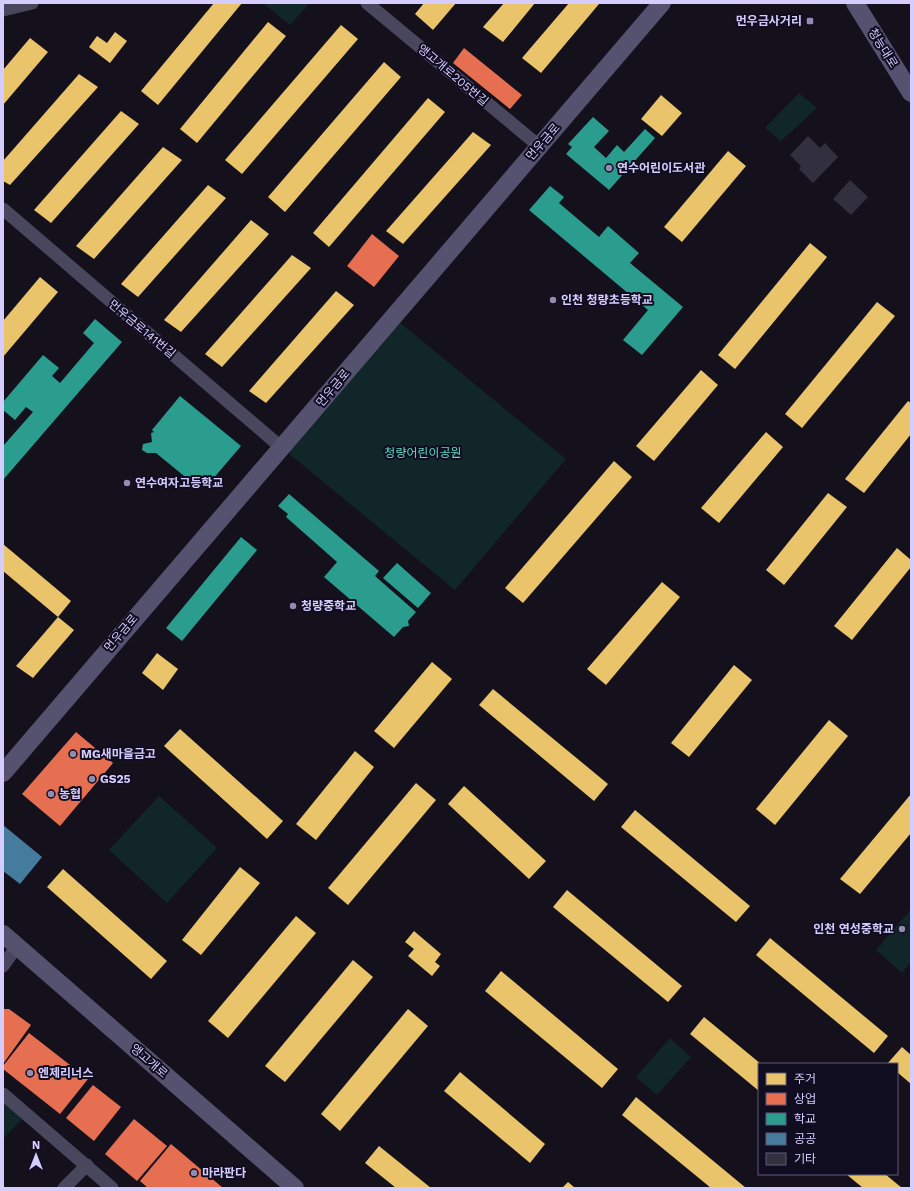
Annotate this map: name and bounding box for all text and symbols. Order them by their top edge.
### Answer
place label: 먼우금사거리 [736,14,802,28]
marker: 먼우금사거리 [805,16,815,26]
street label: 청능대로 [865,26,901,70]
street label: 앵고개로205번길 [415,41,491,109]
street label: 먼우금로 [523,121,563,163]
place label: 연수어린이도서관 [617,161,705,175]
marker: 연수어린이도서관 [604,163,614,173]
place label: 인천 청량초등학교 [561,293,653,307]
marker: 인천 청량초등학교 [548,295,558,305]
street label: 먼우금로141번길 [106,297,178,361]
street label: 먼우금로 [313,367,353,409]
park label: 청량어린이공원 [384,446,462,460]
place label: 연수여자고등학교 [135,476,223,490]
marker: 연수여자고등학교 [122,478,132,488]
place label: 청량중학교 [301,599,356,613]
marker: 청량중학교 [288,601,298,611]
street label: 먼우금로 [101,612,141,654]
place label: MG새마을금고 [81,747,156,761]
marker: MG새마을금고 [68,749,78,759]
place label: GS25 [100,772,131,786]
marker: GS25 [87,774,97,784]
place label: 농협 [59,787,81,801]
marker: 농협 [46,789,56,799]
place label: 인천 연성중학교 [813,922,894,936]
marker: 인천 연성중학교 [897,924,907,934]
street label: 앵고개로 [128,1041,170,1081]
legend [758,1063,898,1175]
place label: 엔제리너스 [38,1066,93,1080]
marker: 엔제리너스 [25,1068,35,1078]
text: 주거 [794,1072,816,1086]
text: 상업 [794,1092,816,1106]
text: 학교 [794,1112,816,1126]
text: 공공 [794,1132,816,1146]
north arrow [16,1135,56,1175]
text: N [32,1139,40,1152]
text: 기타 [794,1152,816,1166]
place label: 마라판다 [202,1166,246,1180]
marker: 마라판다 [189,1168,199,1178]

